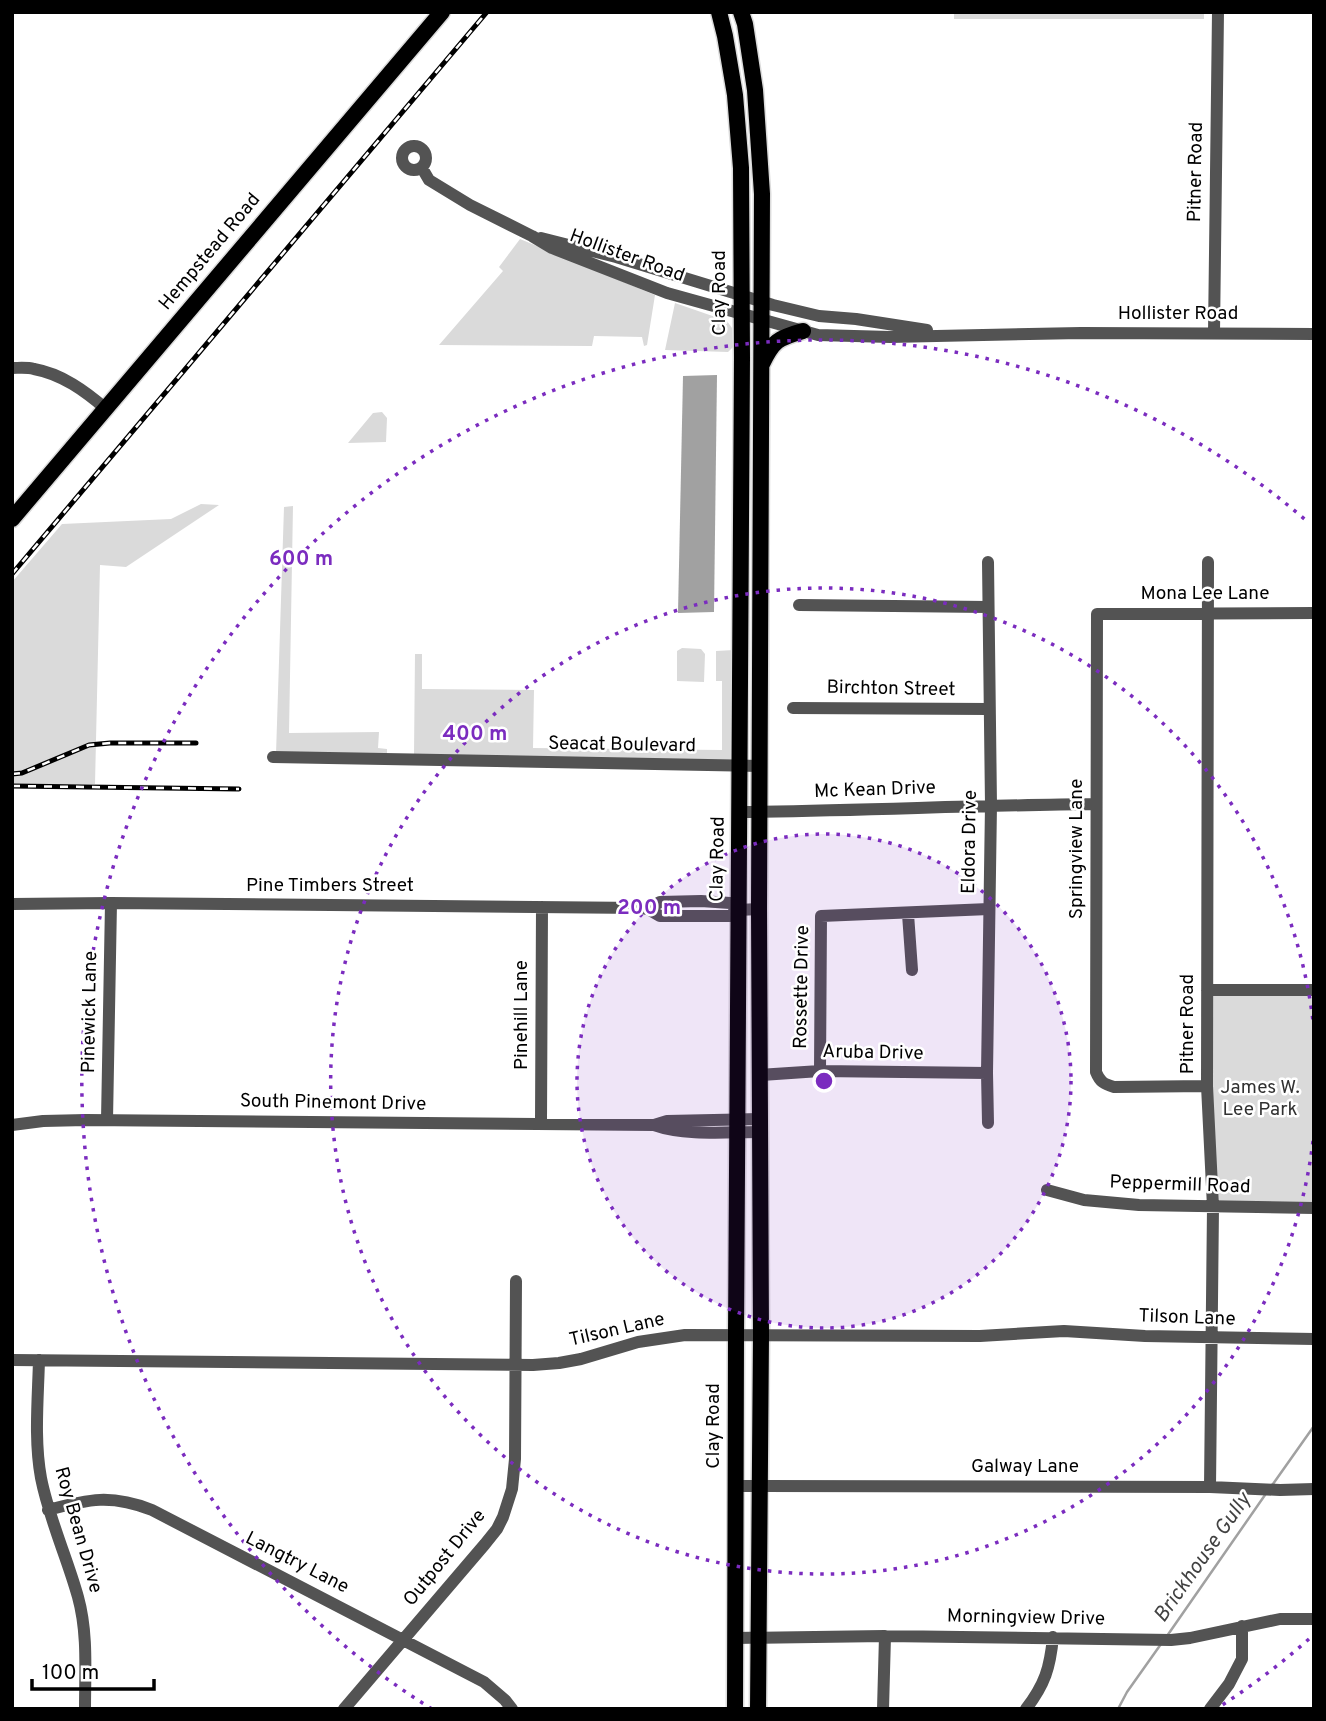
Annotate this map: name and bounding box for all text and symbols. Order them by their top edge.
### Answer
street label: Pitner Road [1183,122,1209,222]
street label: Hempstead Road [154,188,266,316]
street label: Hollister Road [566,224,688,288]
street label: Clay Road [708,250,732,336]
street label: Hollister Road [1118,302,1238,326]
text: 600 m [269,546,333,573]
street label: Mona Lee Lane [1140,582,1270,606]
street label: Birchton Street [826,676,956,702]
text: 400 m [443,721,507,748]
street label: Seacat Boulevard [548,732,696,758]
street label: Mc Kean Drive [814,776,936,804]
street label: Springview Lane [1065,779,1089,919]
street label: Eldora Drive [957,790,983,894]
street label: Clay Road [705,816,731,902]
street label: Pine Timbers Street [246,874,414,898]
text: 200 m [617,895,681,922]
street label: Rossette Drive [789,925,815,1049]
street label: Pinewick Lane [77,951,103,1073]
street label: Pinehill Lane [510,960,534,1070]
street label: Pitner Road [1176,974,1200,1074]
street label: Aruba Drive [822,1040,924,1066]
centre of rings [812,1069,836,1093]
park label: James W. Lee Park [1220,1076,1300,1122]
street label: South Pinemont Drive [240,1089,426,1117]
street label: Peppermill Road [1109,1171,1251,1199]
street label: Tilson Lane [1138,1304,1236,1332]
street label: Tilson Lane [567,1307,667,1353]
street label: Clay Road [702,1383,726,1469]
street label: Galway Lane [971,1455,1079,1479]
street label: Roy Bean Drive [48,1464,108,1596]
water label: Brickhouse Gully [1148,1487,1258,1628]
street label: Outpost Drive [399,1505,491,1611]
street label: Langtry Lane [241,1527,353,1599]
street label: Morningview Drive [947,1605,1105,1631]
scale bar [32,1648,154,1692]
text: 100 m [42,1660,99,1687]

